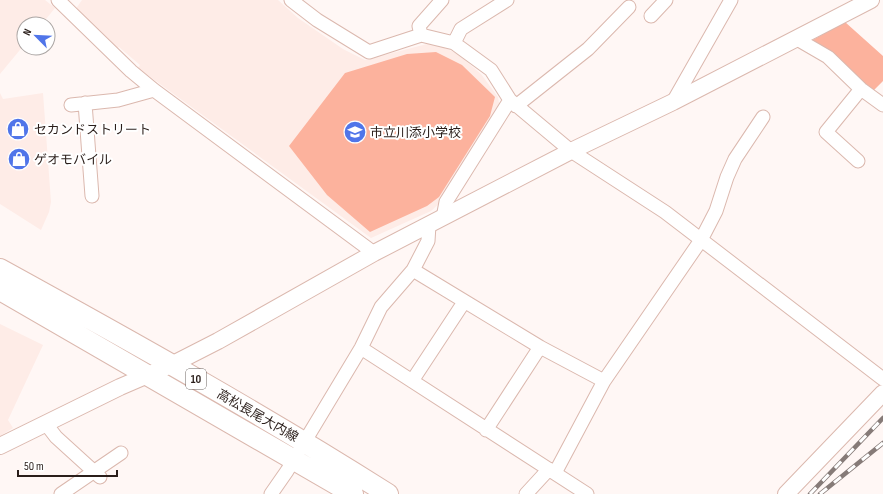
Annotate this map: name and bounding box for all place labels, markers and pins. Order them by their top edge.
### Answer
shop icon: セカンドストリート [5,116,31,142]
school or university icon: 市立川添小学校 [342,119,368,145]
place label: セカンドストリート [34,122,151,138]
place label: 市立川添小学校 [370,125,461,141]
shop icon: ゲオモバイル [6,146,32,172]
place label: ゲオモバイル [34,152,112,168]

